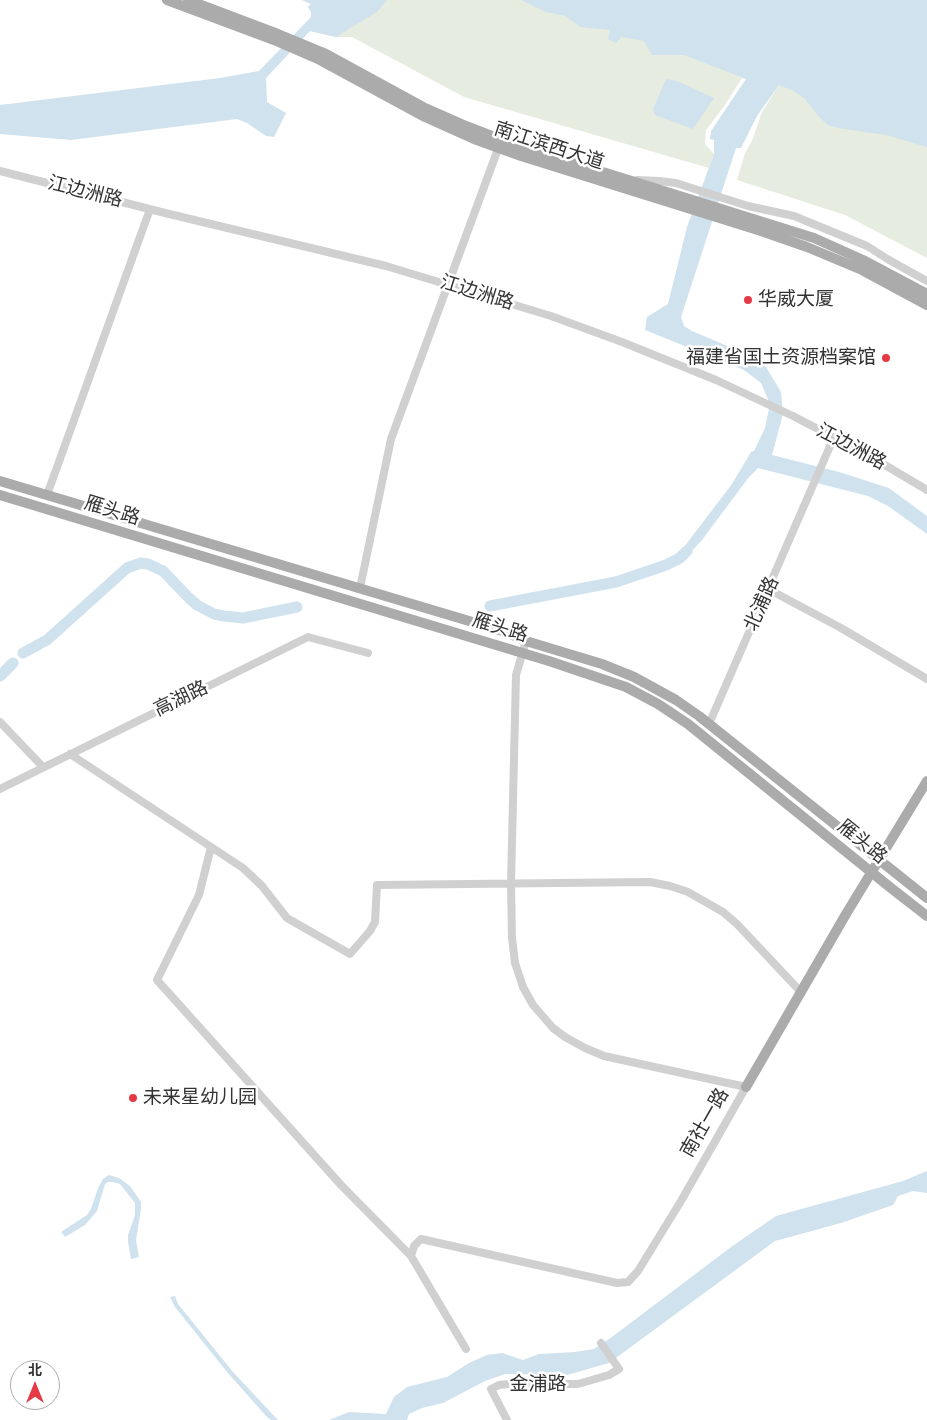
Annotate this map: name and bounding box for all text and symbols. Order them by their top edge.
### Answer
street label: 南江滨西大道 [491,118,607,174]
street label: 江边洲路 [45,172,125,212]
street label: 江边洲路 [437,271,517,315]
place label: 华威大厦 [758,289,834,311]
marker: 华威大厦 [742,294,754,306]
place label: 福建省国土资源档案馆 [686,347,876,369]
marker: 福建省国土资源档案馆 [880,352,892,364]
street label: 江边洲路 [812,419,890,475]
street label: 雁头路 [81,492,143,530]
street label: 北浦路 [740,573,784,635]
street label: 雁头路 [469,609,531,647]
street label: 高湖路 [150,676,212,722]
street label: 雁头路 [833,815,891,869]
street label: 南社一路 [676,1084,734,1162]
place label: 未来星幼儿园 [143,1087,257,1109]
marker: 未来星幼儿园 [127,1092,139,1104]
north arrow [10,1360,60,1410]
text: 北 [28,1362,42,1379]
street label: 金浦路 [510,1374,566,1396]

